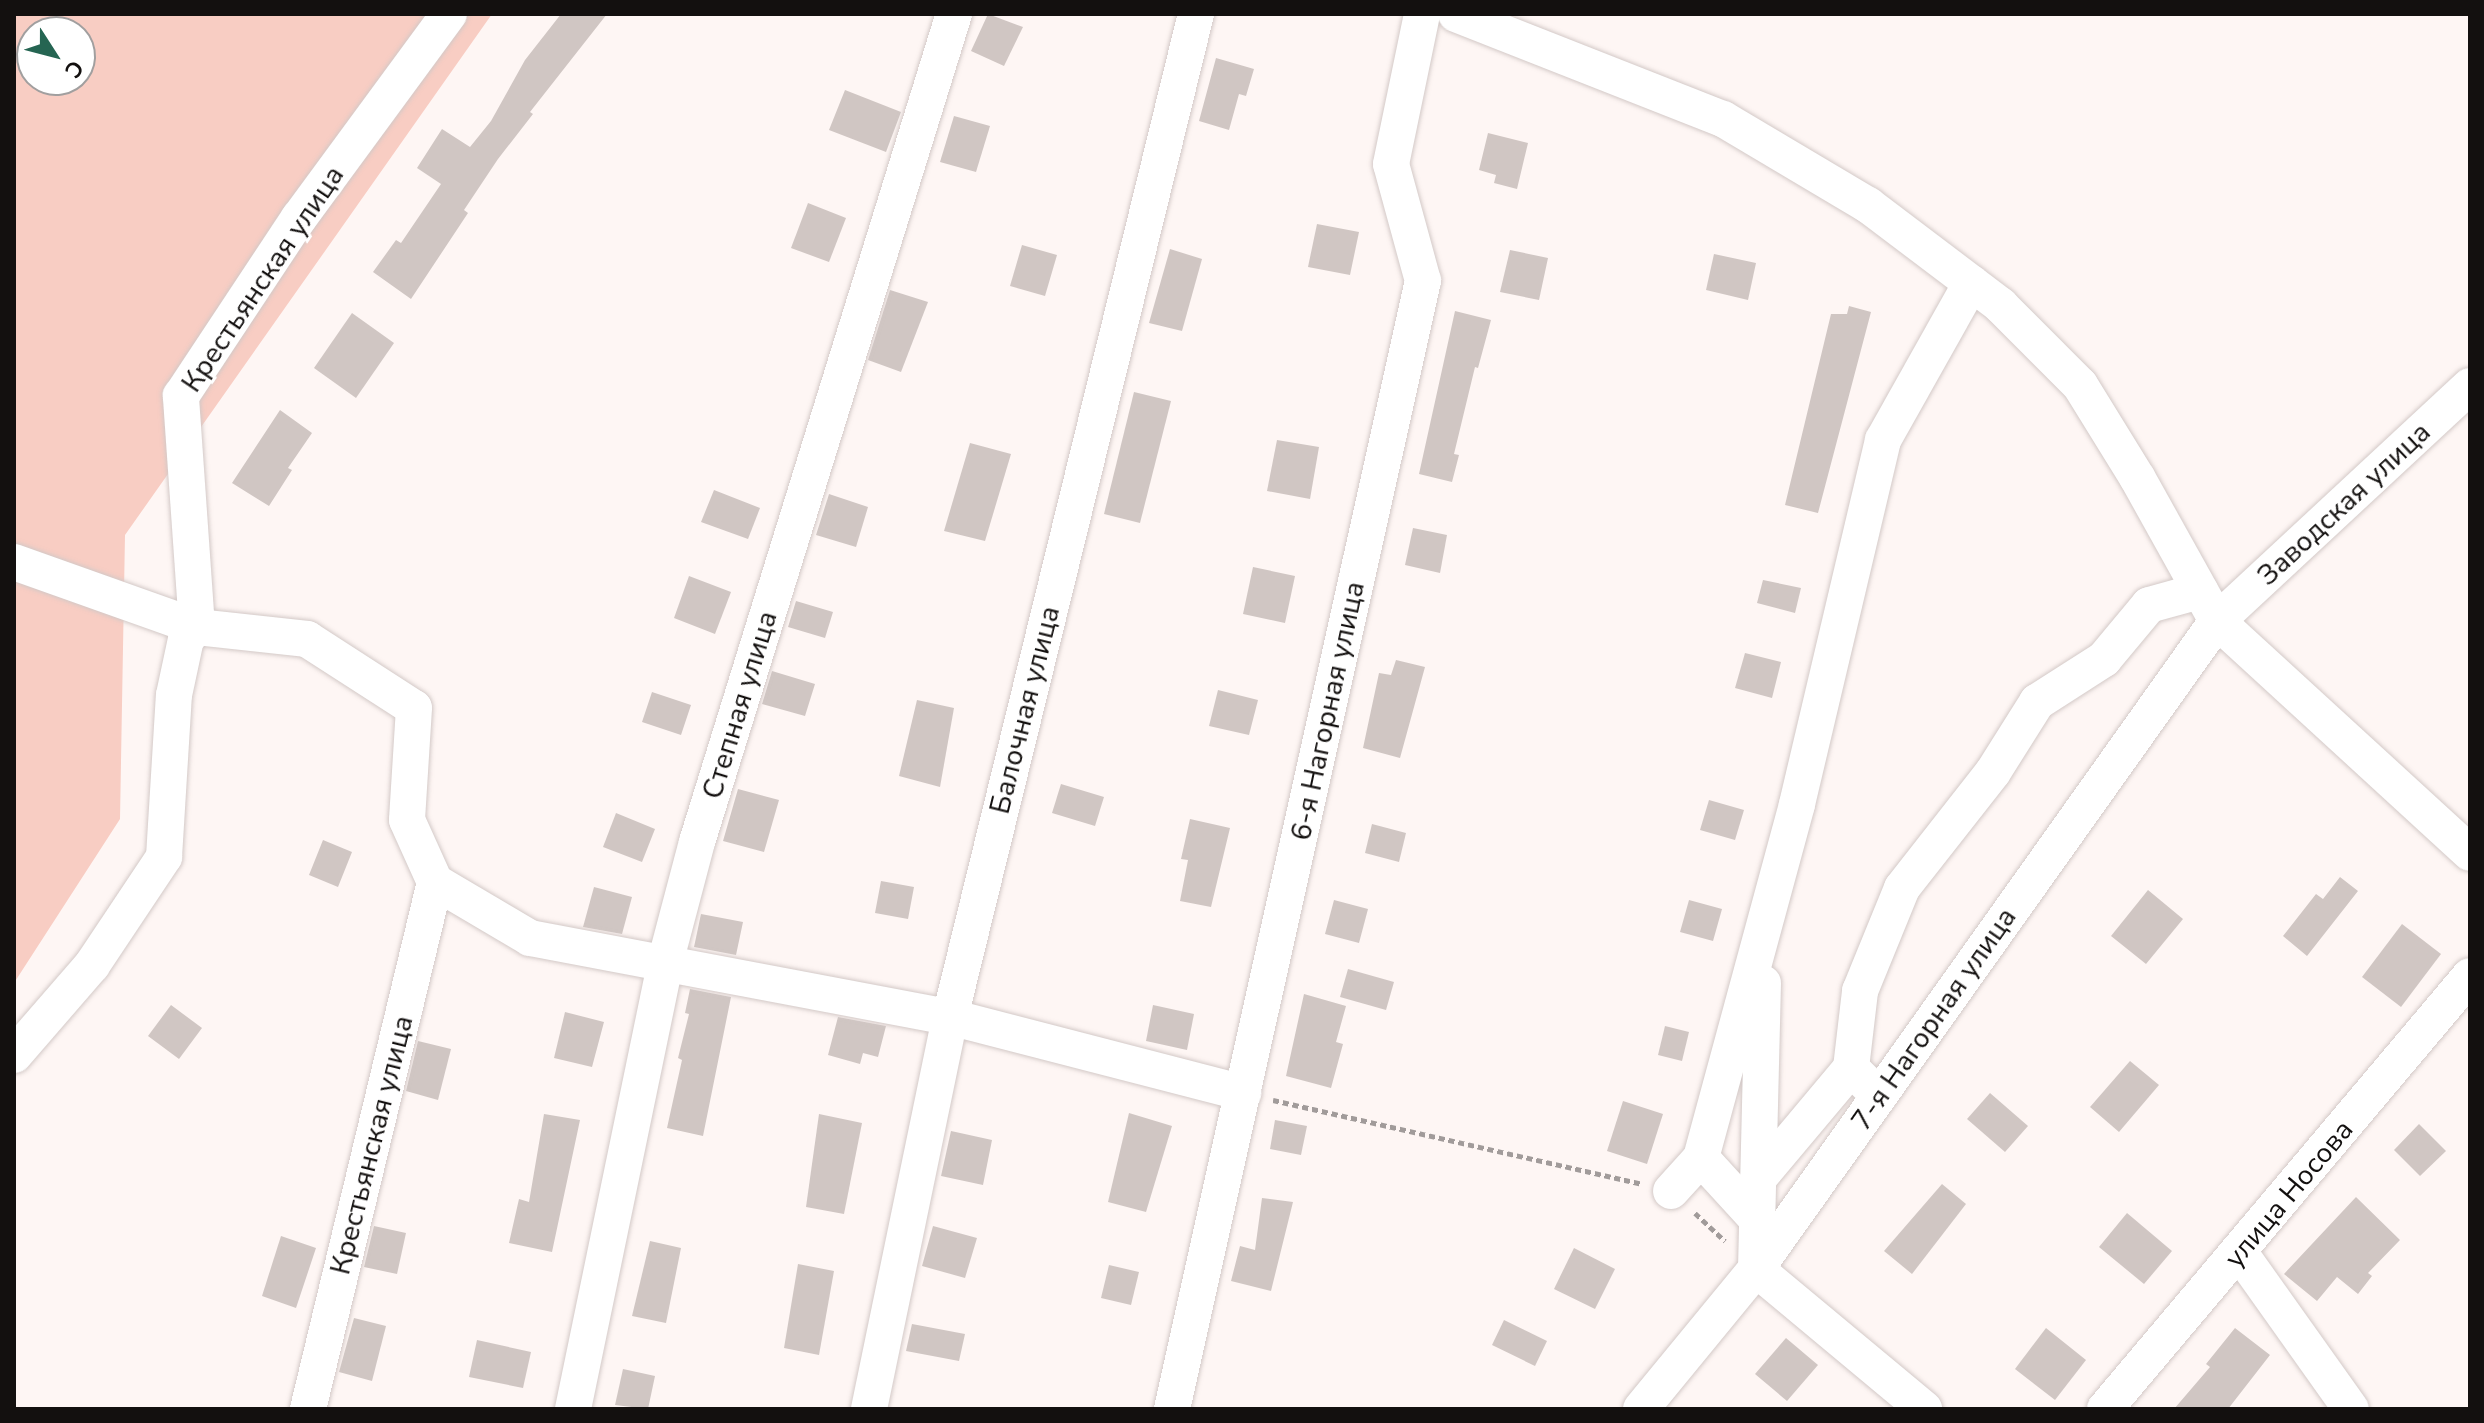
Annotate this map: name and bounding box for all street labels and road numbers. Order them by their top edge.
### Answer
street label: Крестьянская улица [175,159,351,399]
street label: Заводская улица [2251,415,2437,593]
street label: 6-я Нагорная улица [1284,578,1372,844]
street label: Балочная улица [983,603,1067,817]
street label: Степная улица [695,607,785,803]
street label: 7-я Нагорная улица [1845,901,2023,1137]
street label: Крестьянская улица [324,1012,420,1278]
street label: улица Носова [2218,1114,2360,1274]

